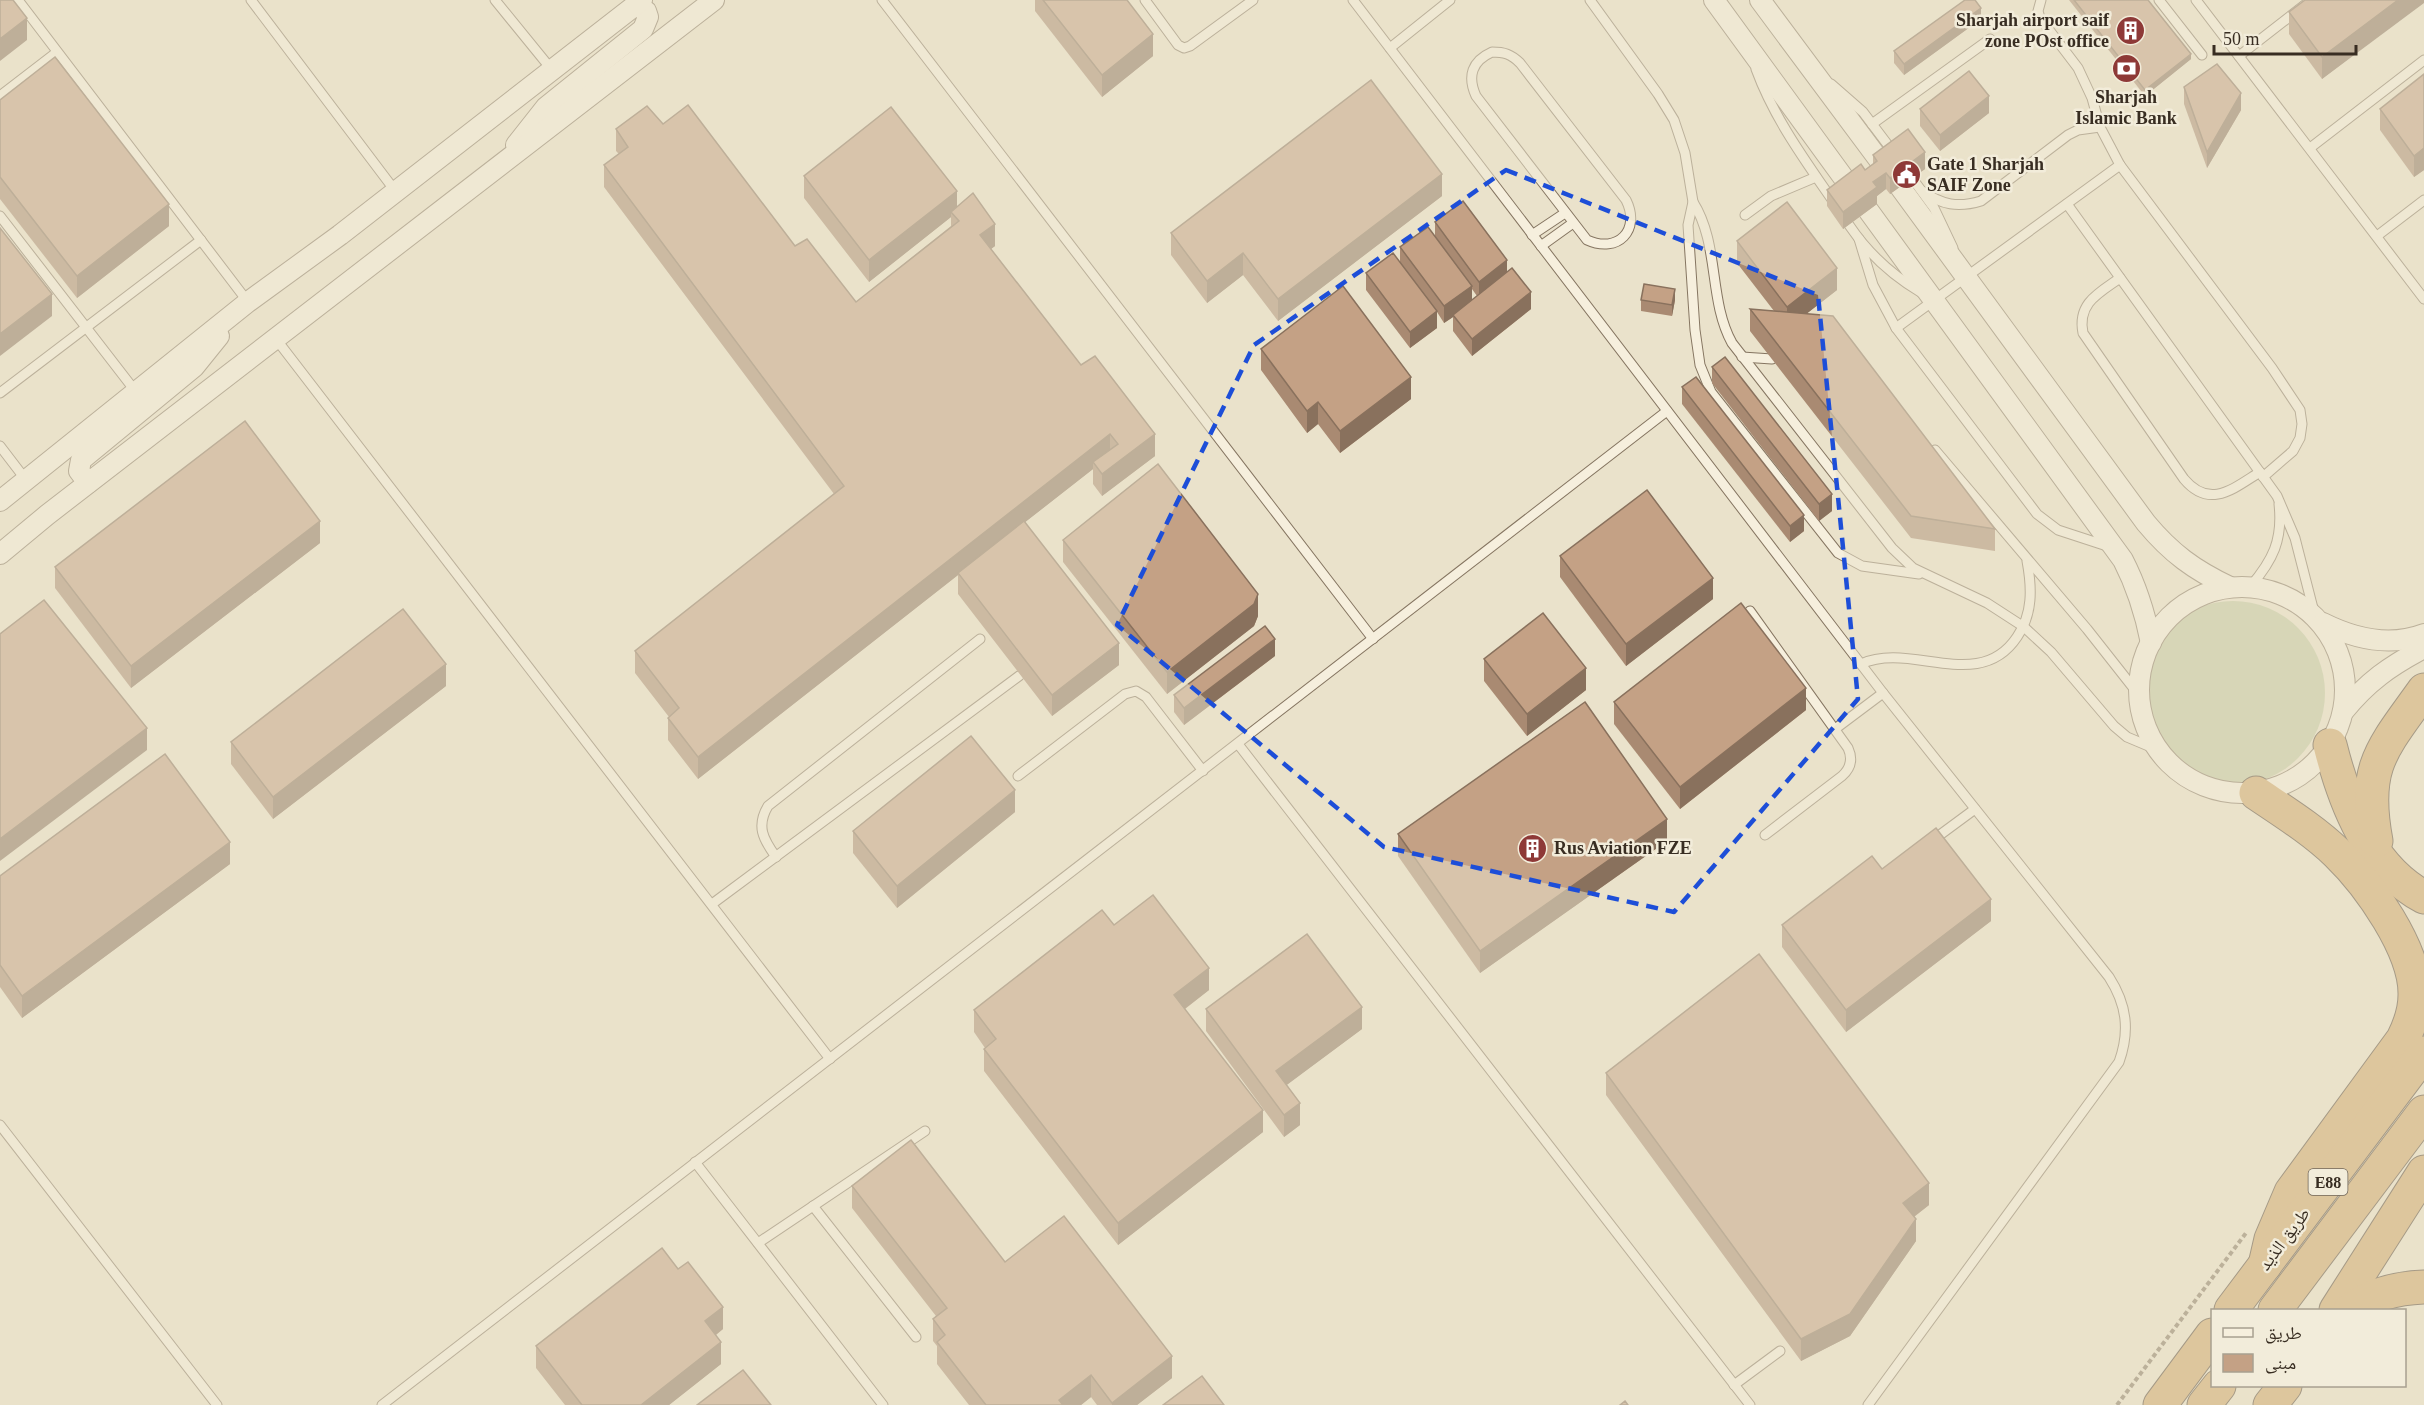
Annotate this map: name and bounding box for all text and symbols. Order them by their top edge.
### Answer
place label: Sharjah airport saif zone POst office [1956,10,2110,51]
building icon: Sharjah airport saif zone POst office [2114,14,2146,46]
scale bar [2214,18,2356,56]
text: 50 m [2223,29,2260,49]
bank icon: Sharjah Islamic Bank [2110,52,2142,84]
place label: Sharjah Islamic Bank [2075,87,2177,128]
place label: Gate 1 Sharjah SAIF Zone [1927,154,2044,195]
public building icon: Gate 1 Sharjah SAIF Zone [1890,158,1922,190]
building icon: Rus Aviation FZE [1517,832,1549,864]
place label: Rus Aviation FZE [1554,838,1692,858]
road number: E88 [2308,1169,2348,1195]
street label: طريق الذيد [2254,1204,2315,1275]
legend [2211,1309,2406,1387]
text: طريق [2265,1323,2302,1344]
text: مبنى [2265,1353,2296,1374]

